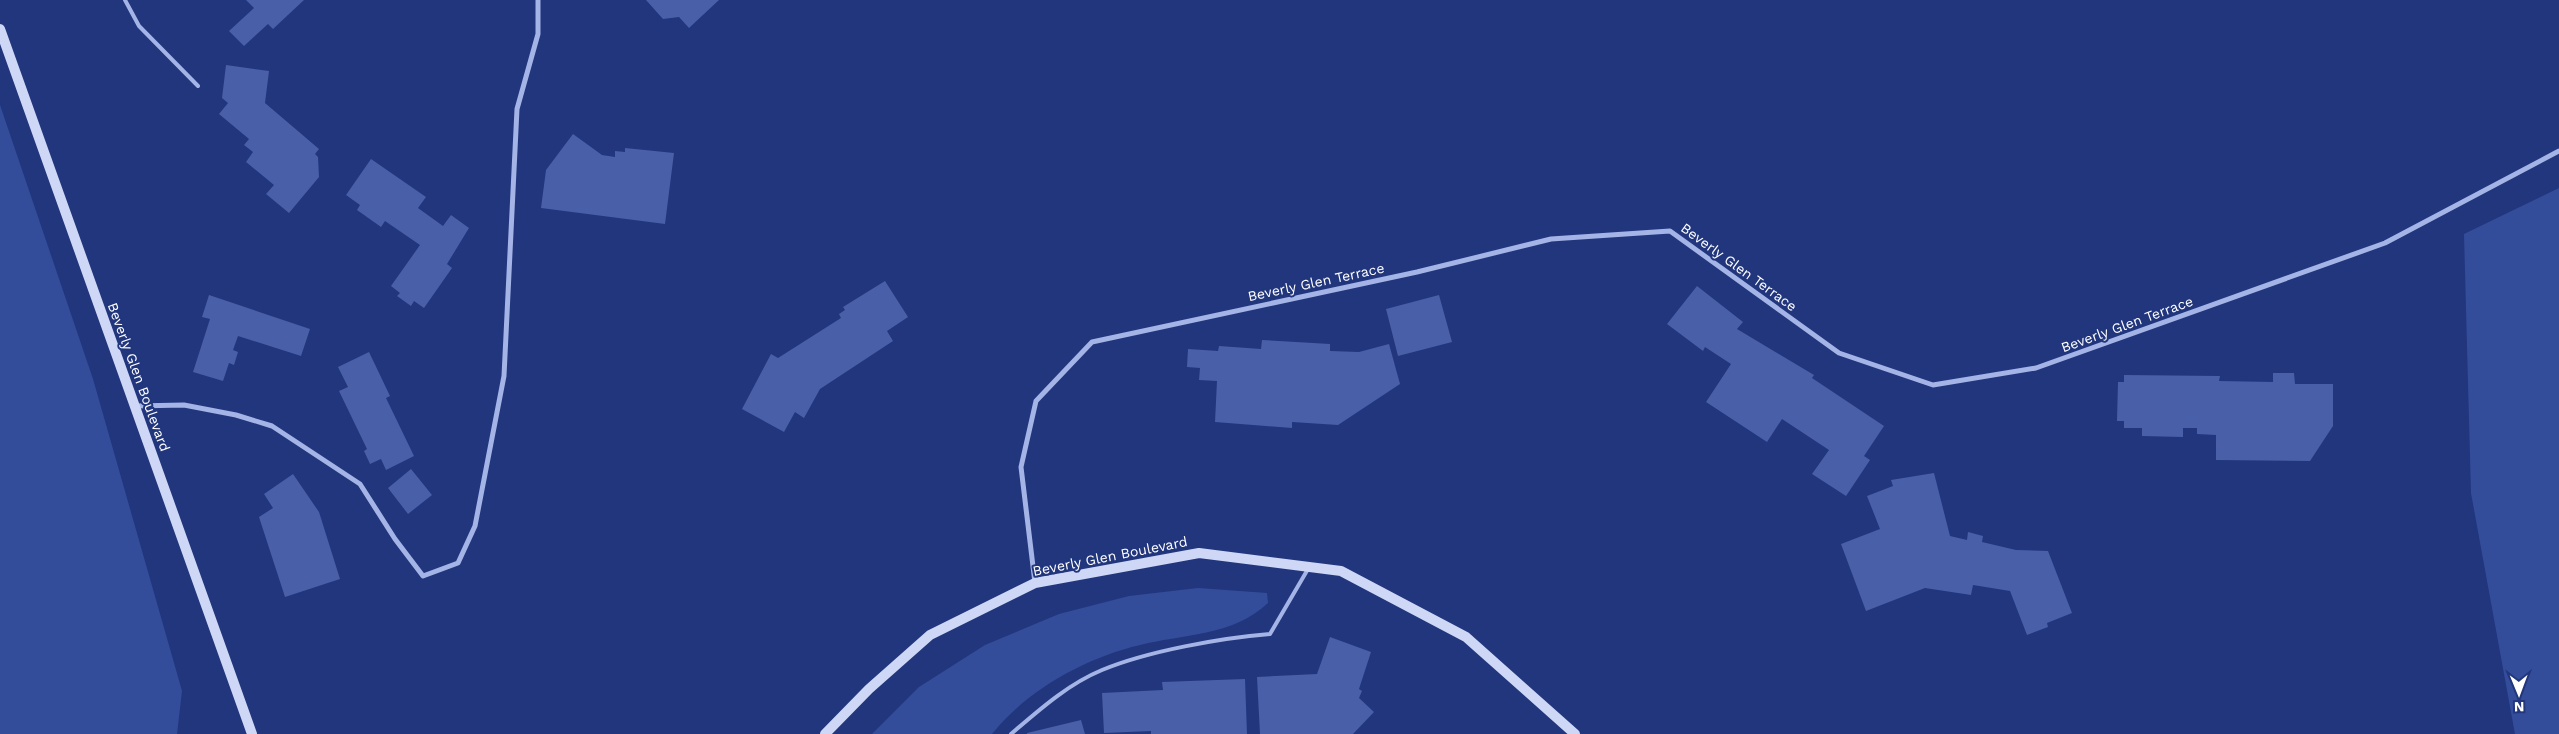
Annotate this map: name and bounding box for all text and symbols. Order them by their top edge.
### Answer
street label: Beverly Glen Terrace [1678,220,1800,314]
street label: Beverly Glen Terrace [1246,260,1386,304]
street label: Beverly Glen Terrace [2059,293,2195,355]
street label: Beverly Glen Boulevard [105,300,173,454]
street label: Beverly Glen Boulevard [1031,533,1189,579]
north arrow [2494,669,2544,719]
text: N [2514,699,2525,715]

